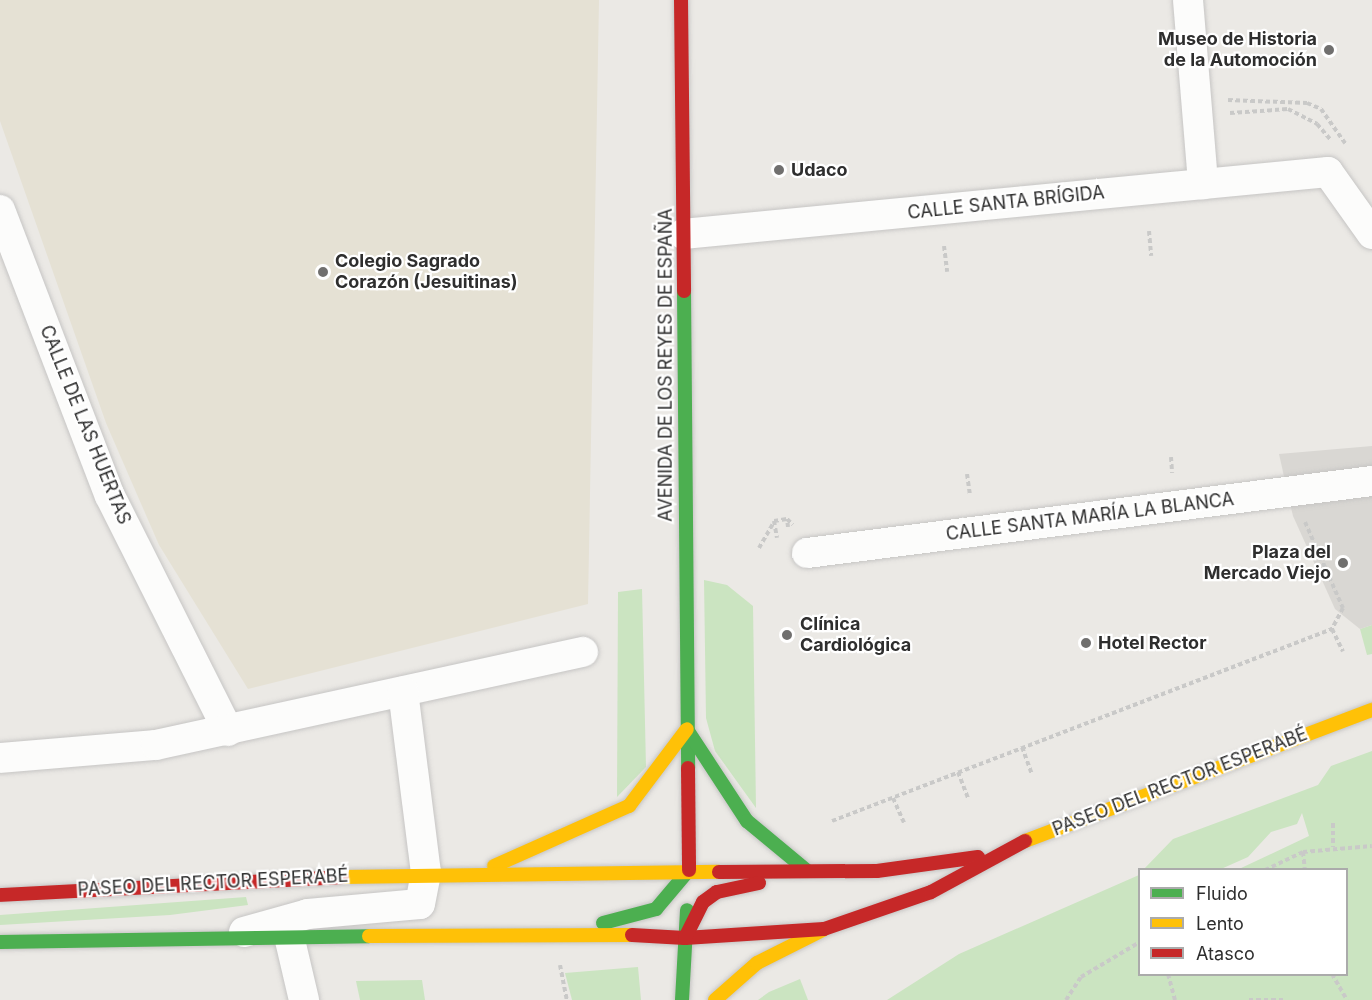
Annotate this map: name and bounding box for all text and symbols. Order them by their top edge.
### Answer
place label: Museo de Historia de la Automoción [1158,29,1317,72]
marker: Museo de Historia de la Automoción [1322,43,1336,57]
place label: Udaco [791,159,848,181]
marker: Udaco [772,163,786,177]
street label: CALLE SANTA BRÍGIDA [907,182,1105,224]
street label: AVENIDA DE LOS REYES DE ESPAÑA [655,208,677,522]
place label: Colegio Sagrado Corazón (Jesuitinas) [335,251,518,294]
marker: Colegio Sagrado Corazón (Jesuitinas) [316,265,330,279]
street label: CALLE DE LAS HUERTAS [35,322,135,528]
street label: CALLE SANTA MARÍA LA BLANCA [945,489,1235,545]
place label: Plaza del Mercado Viejo [1204,542,1331,584]
marker: Plaza del Mercado Viejo [1336,556,1350,570]
place label: Clínica Cardiológica [800,614,911,656]
marker: Clínica Cardiológica [778,626,796,644]
place label: Hotel Rector [1098,632,1206,654]
marker: Hotel Rector [1079,636,1093,650]
street label: PASEO DEL RECTOR ESPERABÉ [1050,723,1310,841]
street label: PASEO DEL RECTOR ESPERABÉ [77,865,349,901]
legend [1138,868,1348,976]
text: Fluido [1196,883,1248,904]
text: Lento [1196,913,1244,934]
text: Atasco [1196,943,1255,964]

